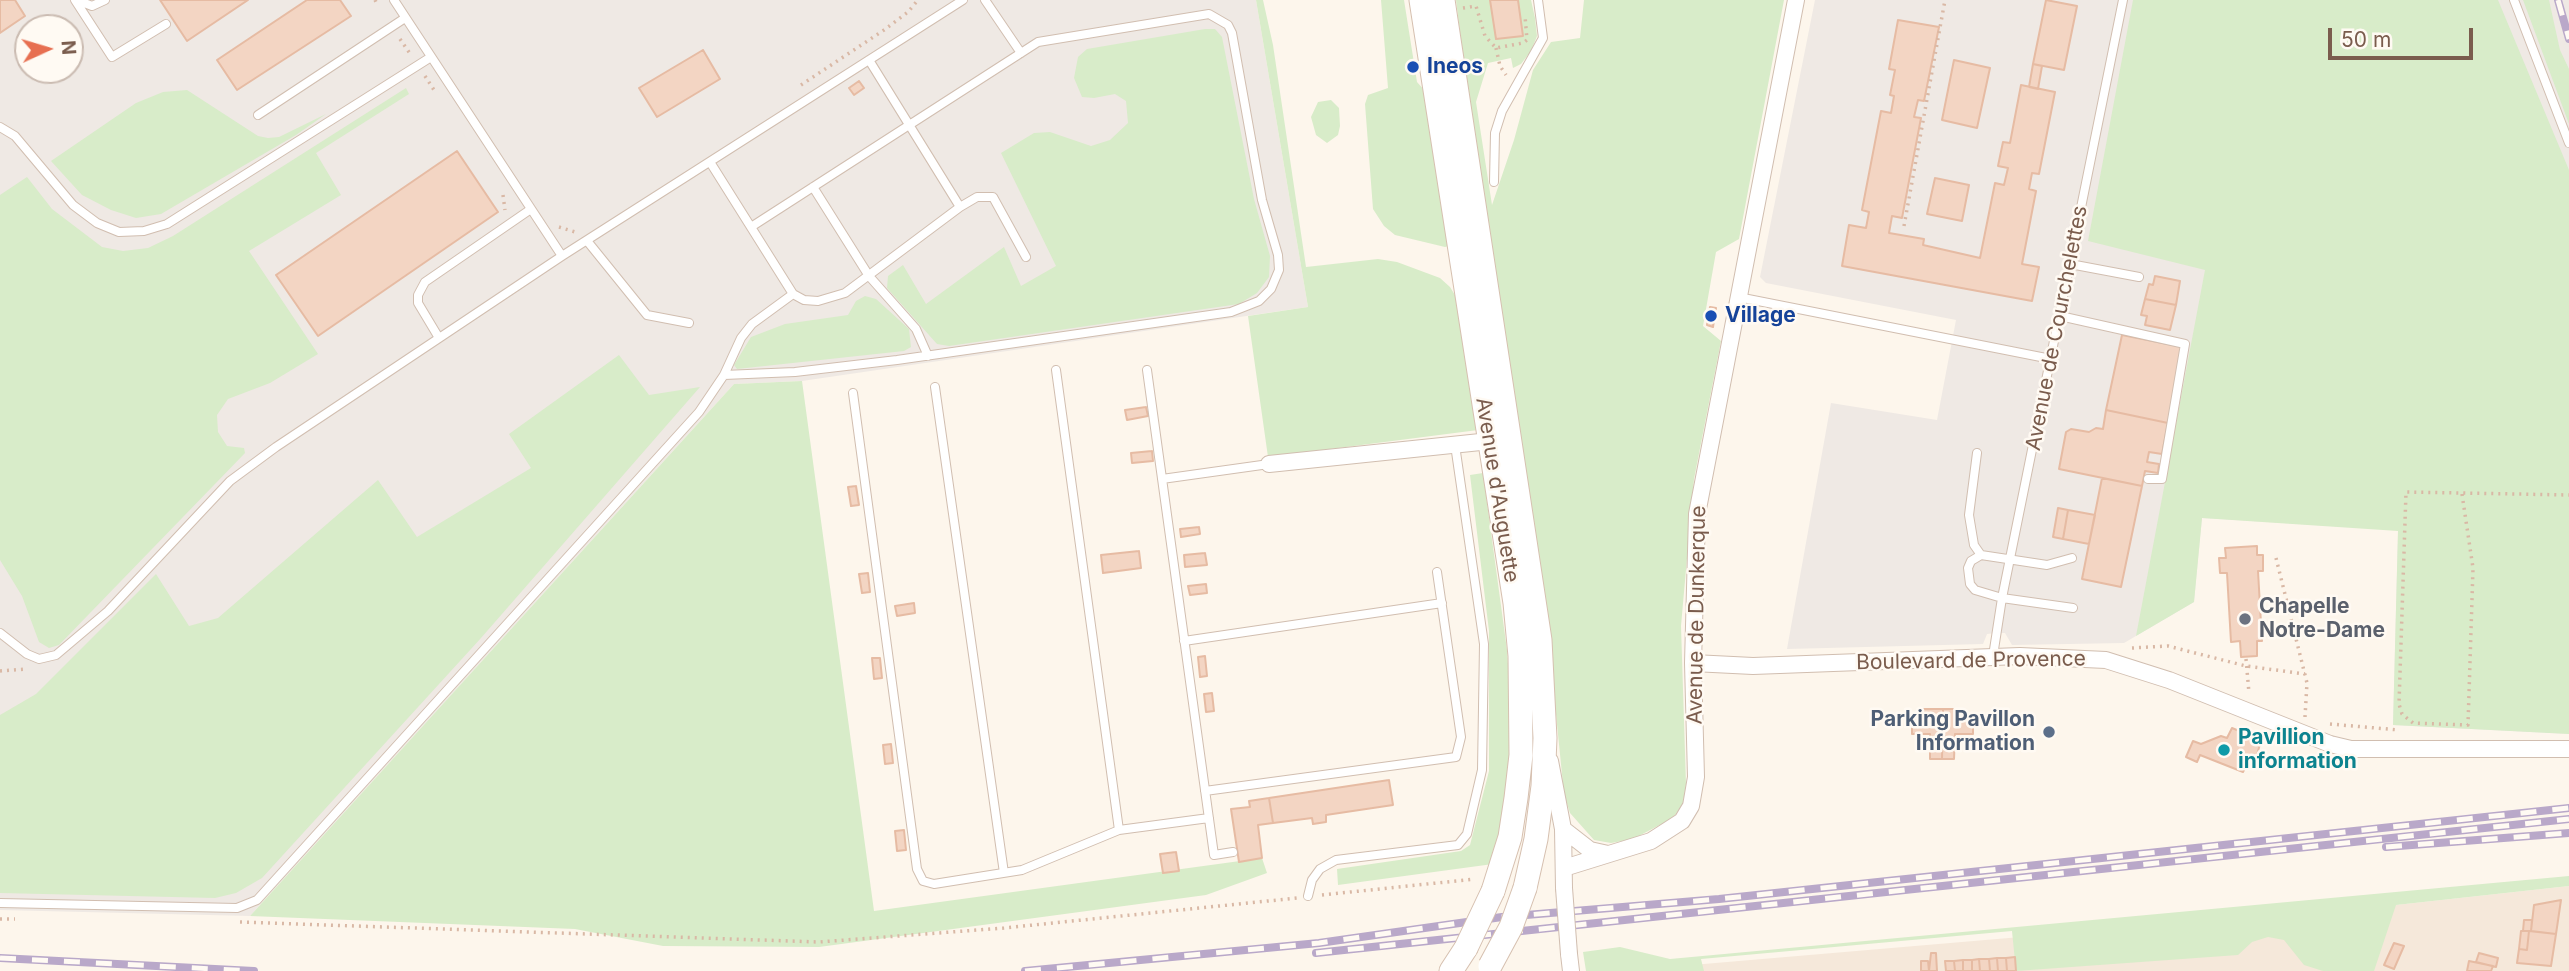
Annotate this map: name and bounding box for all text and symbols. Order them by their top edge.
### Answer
north arrow [14,14,84,84]
scale bar [2331,14,2476,58]
text: 50 m [2341,27,2391,52]
text: N [56,40,80,56]
place label: Ineos [1427,54,1483,80]
marker: Ineos [1405,59,1421,75]
street label: Avenue de Courchelettes [2021,203,2093,453]
place label: Village [1725,303,1796,329]
marker: Village [1703,308,1719,324]
street label: Avenue d'Auguette [1470,396,1524,584]
street label: Avenue de Dunkerque [1682,505,1712,725]
place label: Chapelle Notre-Dame [2259,594,2385,644]
marker: Chapelle Notre-Dame [2237,611,2253,627]
street label: Boulevard de Provence [1856,646,2086,676]
place label: Parking Pavillon Information [1871,707,2035,757]
marker: Parking Pavillon Information [2041,724,2057,740]
place label: Pavillion information [2238,725,2357,775]
marker: Pavillion information [2216,742,2232,758]

